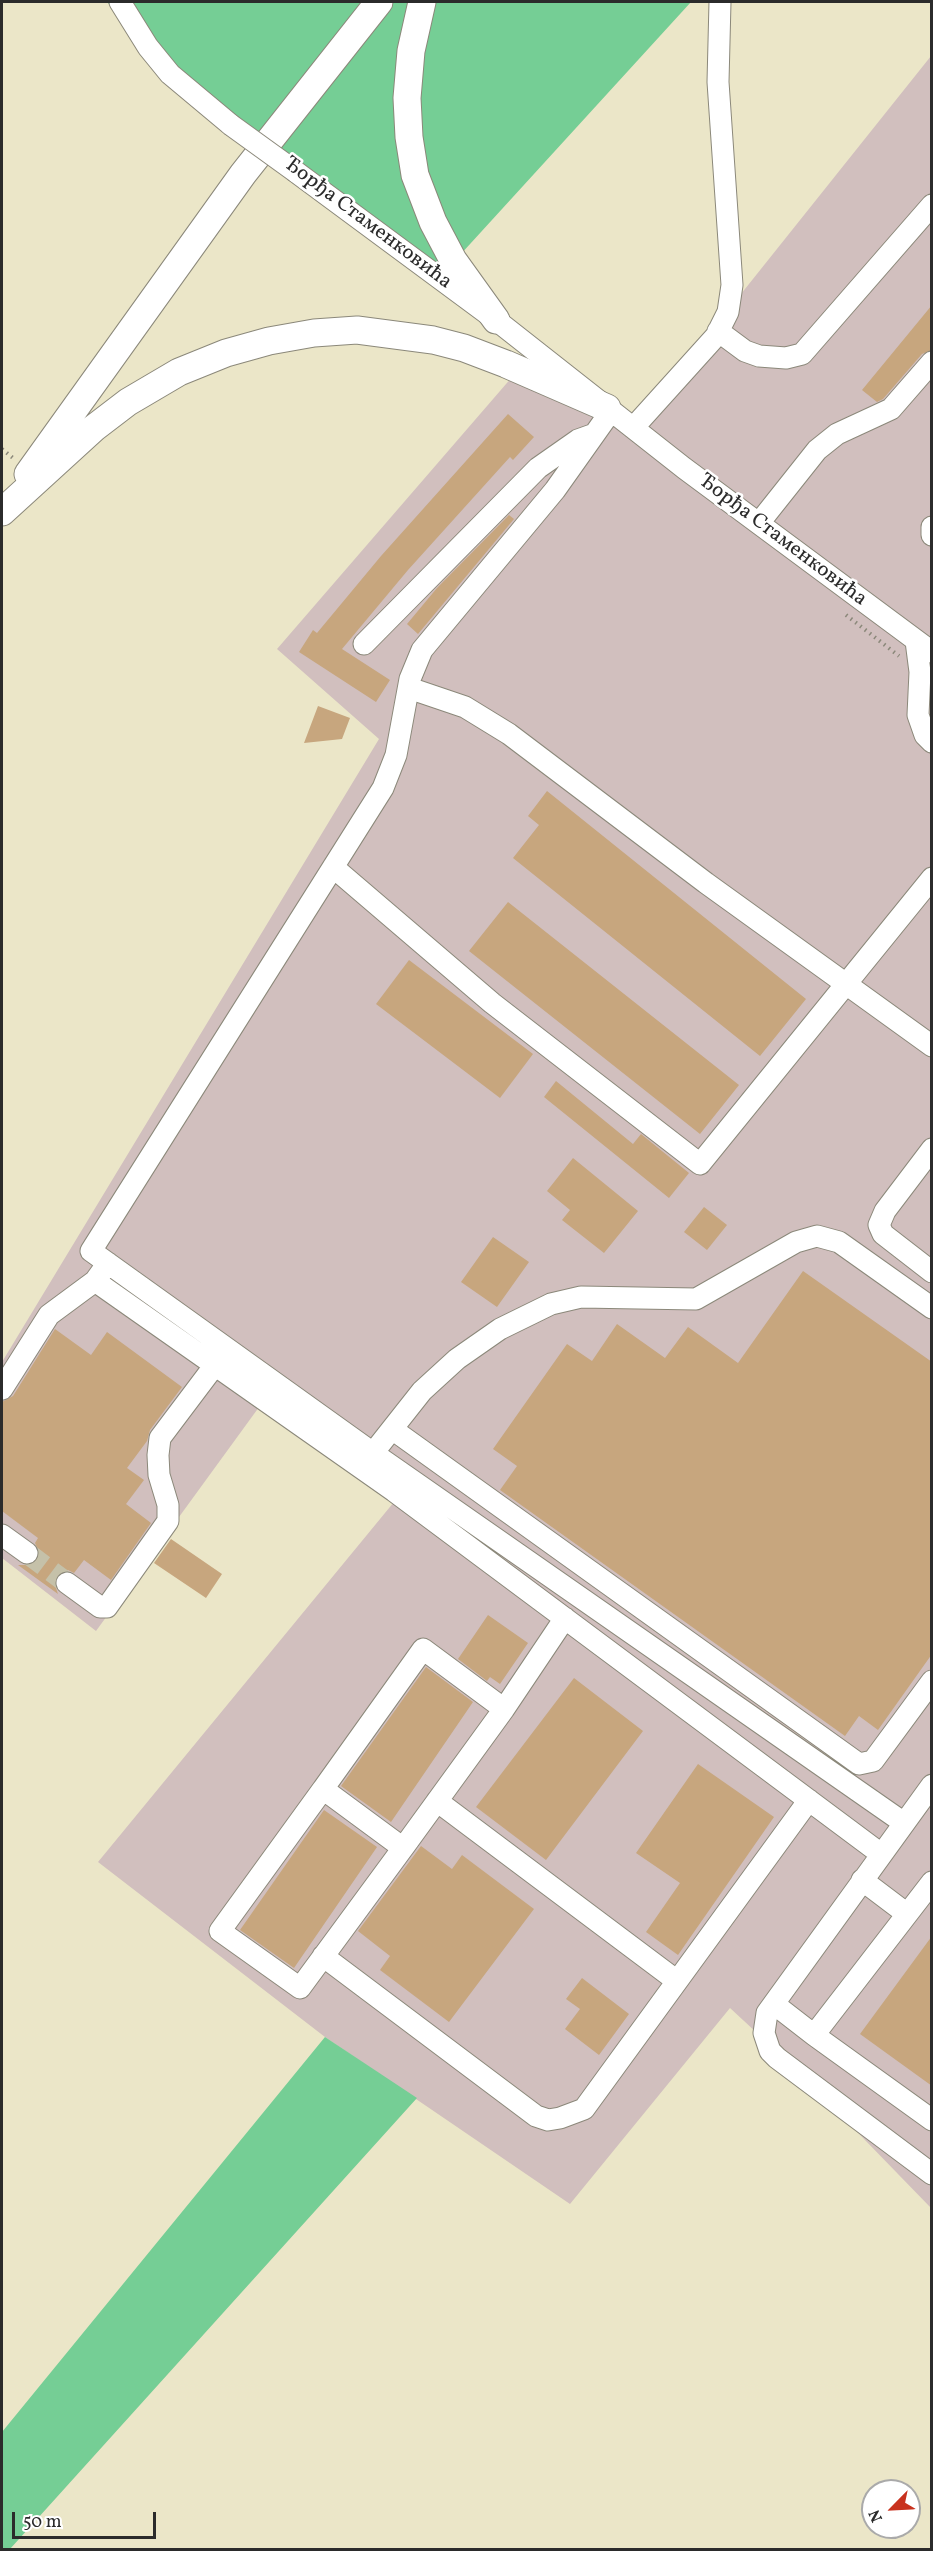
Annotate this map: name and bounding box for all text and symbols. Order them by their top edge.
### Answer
street label: Ђорђа Стаменковића [278,152,456,296]
street label: Ђорђа Стаменковића [693,469,871,613]
north arrow [861,2479,921,2539]
scale bar [15,2500,159,2538]
text: N [864,2506,889,2525]
text: 50 m [23,2510,62,2535]

